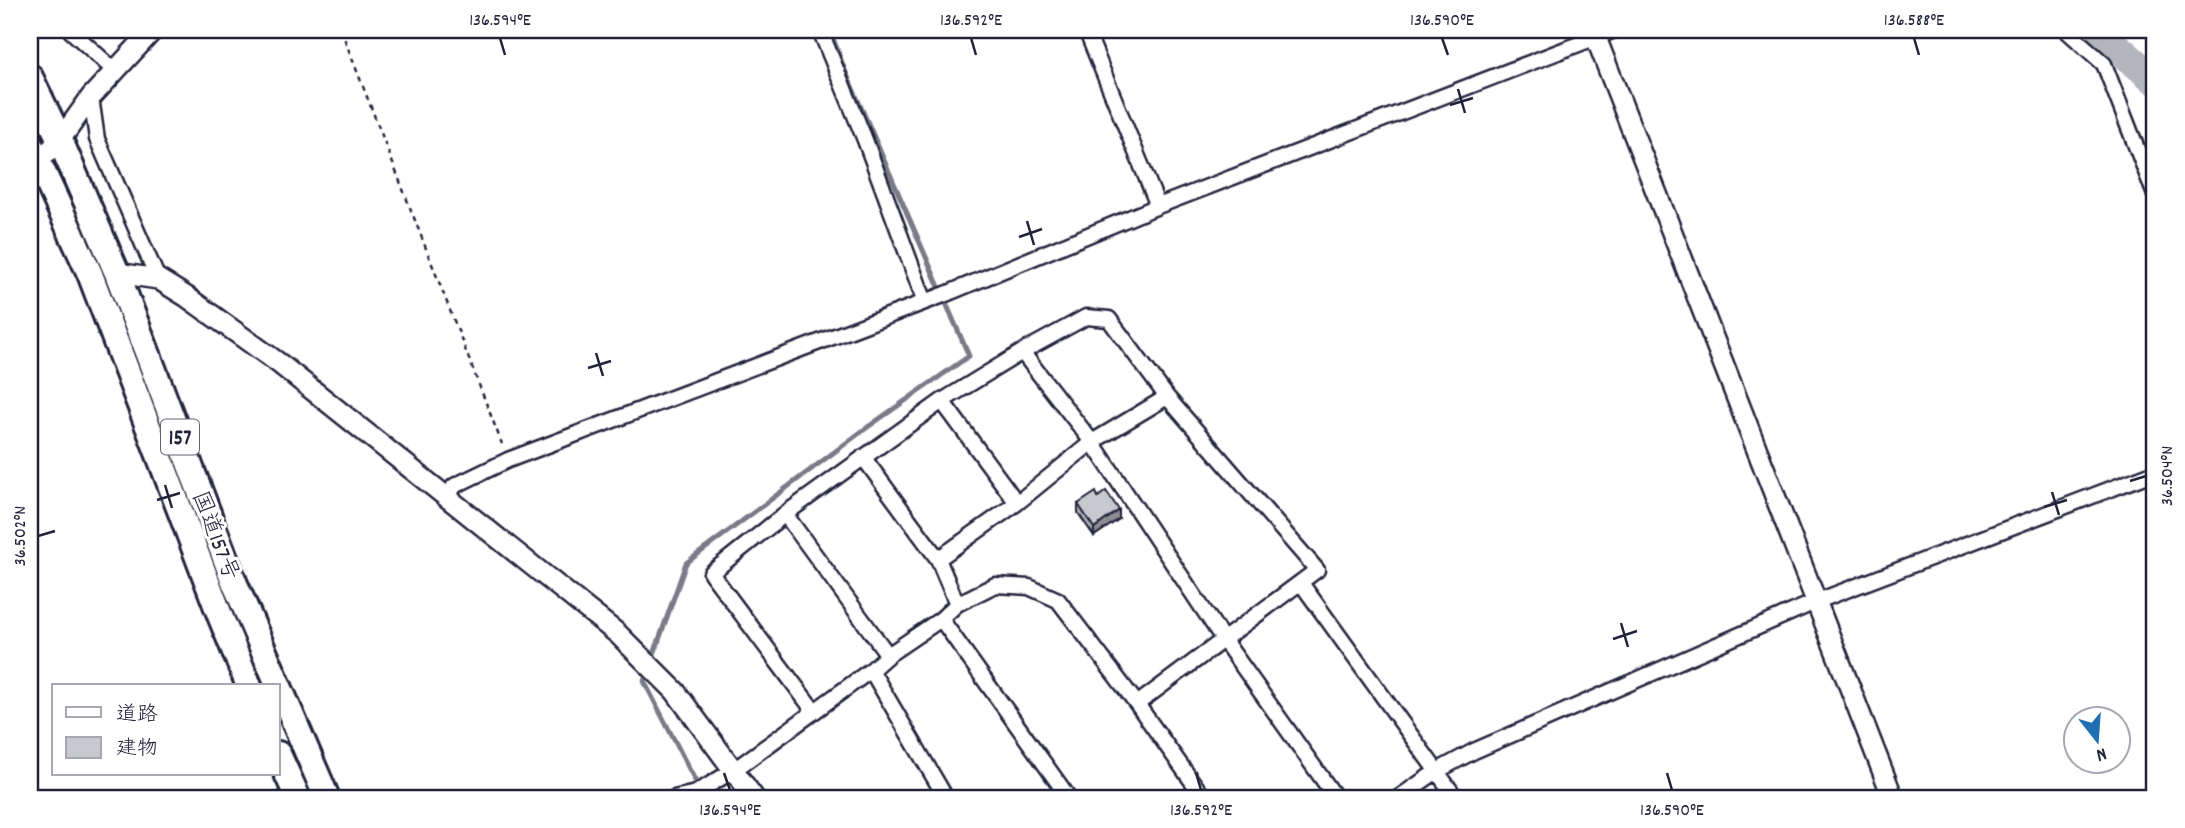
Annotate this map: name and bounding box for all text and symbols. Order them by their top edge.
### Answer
text: 136.594°E [469,9,531,34]
text: 136.592°E [940,9,1002,34]
text: 136.590°E [1410,9,1474,34]
text: 136.588°E [1884,9,1944,34]
road number: 157 [161,420,199,454]
text: 36.504°N [2156,446,2181,506]
street label: 国道157号 [182,487,246,586]
text: 36.502°N [9,506,34,566]
legend [52,684,280,776]
text: 道路 [116,701,158,731]
north arrow [2062,706,2132,776]
text: 建物 [116,735,158,765]
text: N [2093,739,2109,767]
text: 136.594°E [699,799,761,824]
text: 136.592°E [1170,799,1232,824]
text: 136.590°E [1640,799,1704,824]

